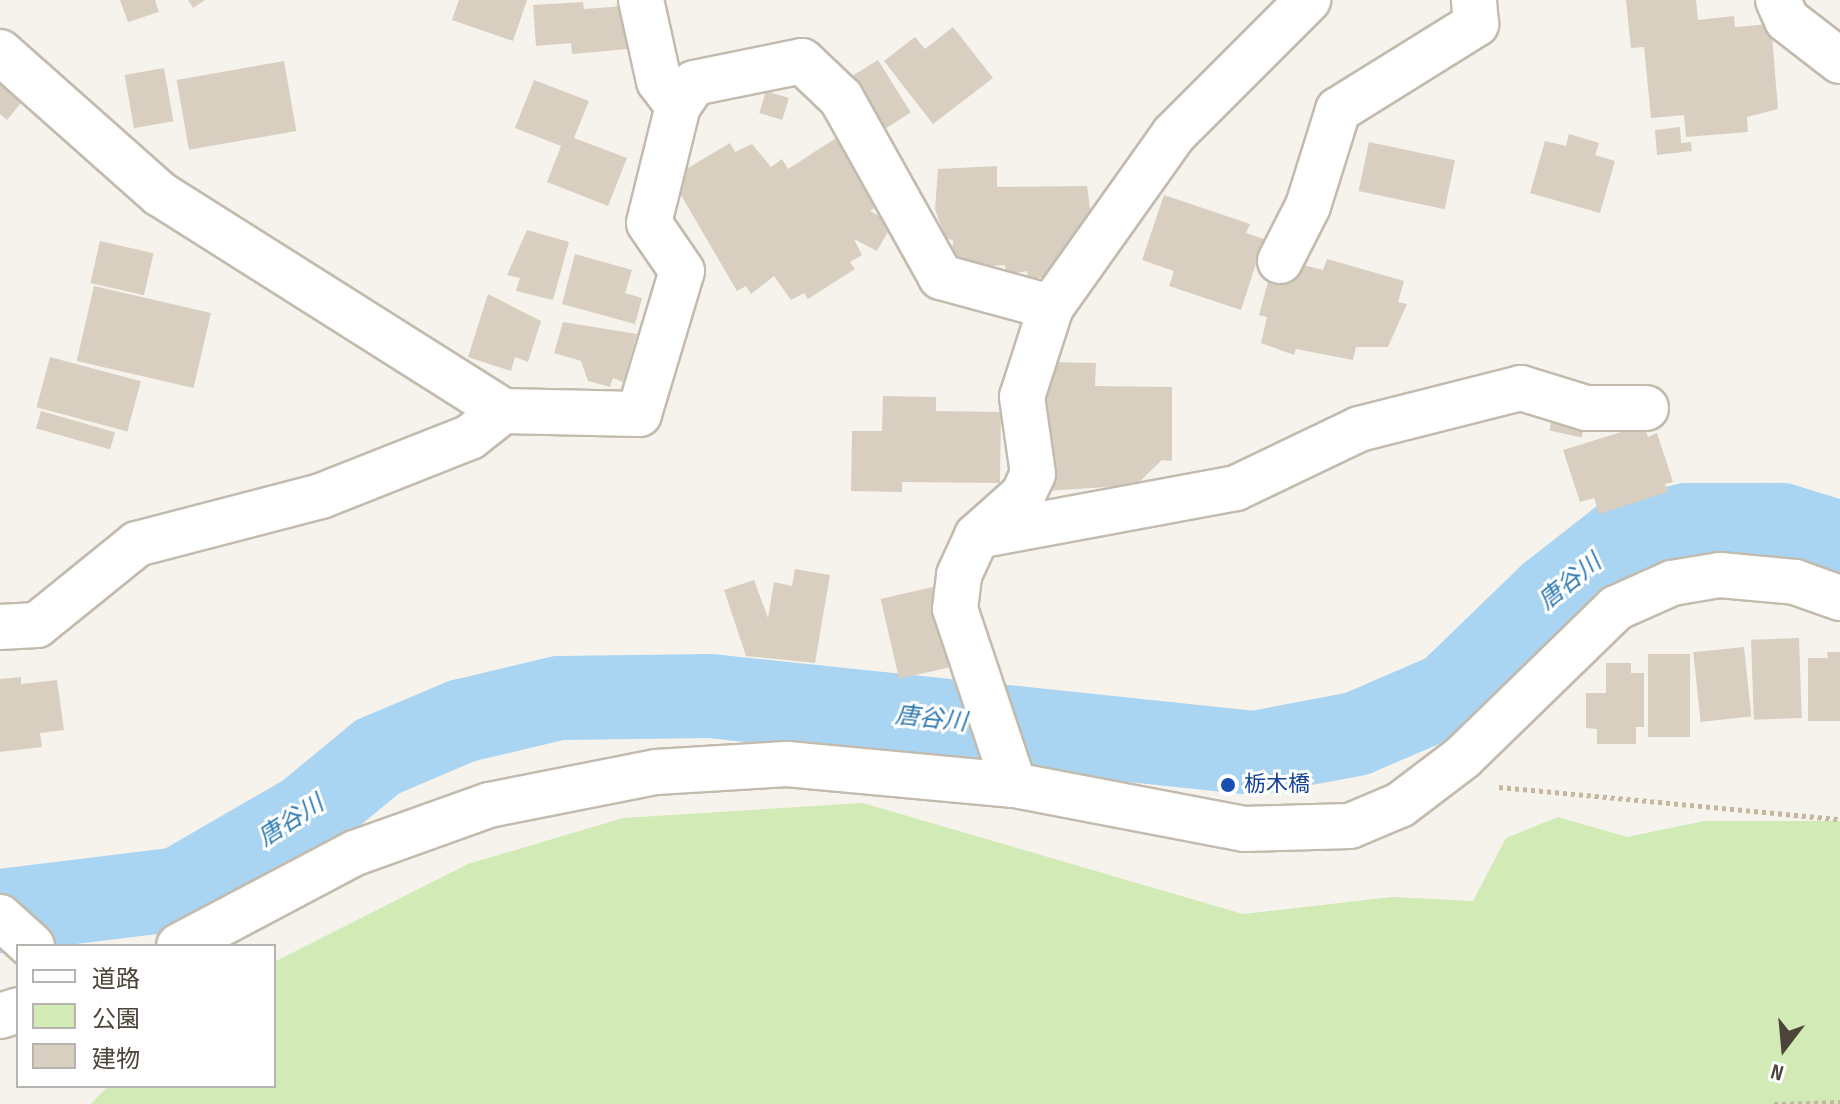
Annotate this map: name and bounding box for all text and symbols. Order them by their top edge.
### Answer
water label: 唐谷川 [1533,548,1607,616]
water label: 唐谷川 [894,701,968,737]
place label: 栃木橋 [1244,772,1310,798]
marker: 栃木橋 [1219,776,1237,794]
water label: 唐谷川 [253,789,329,853]
legend [16,944,276,1088]
text: 道路 [92,965,140,994]
text: 公園 [92,1005,140,1034]
north arrow [1744,1008,1824,1088]
text: 建物 [92,1045,140,1074]
text: N [1768,1057,1787,1086]

